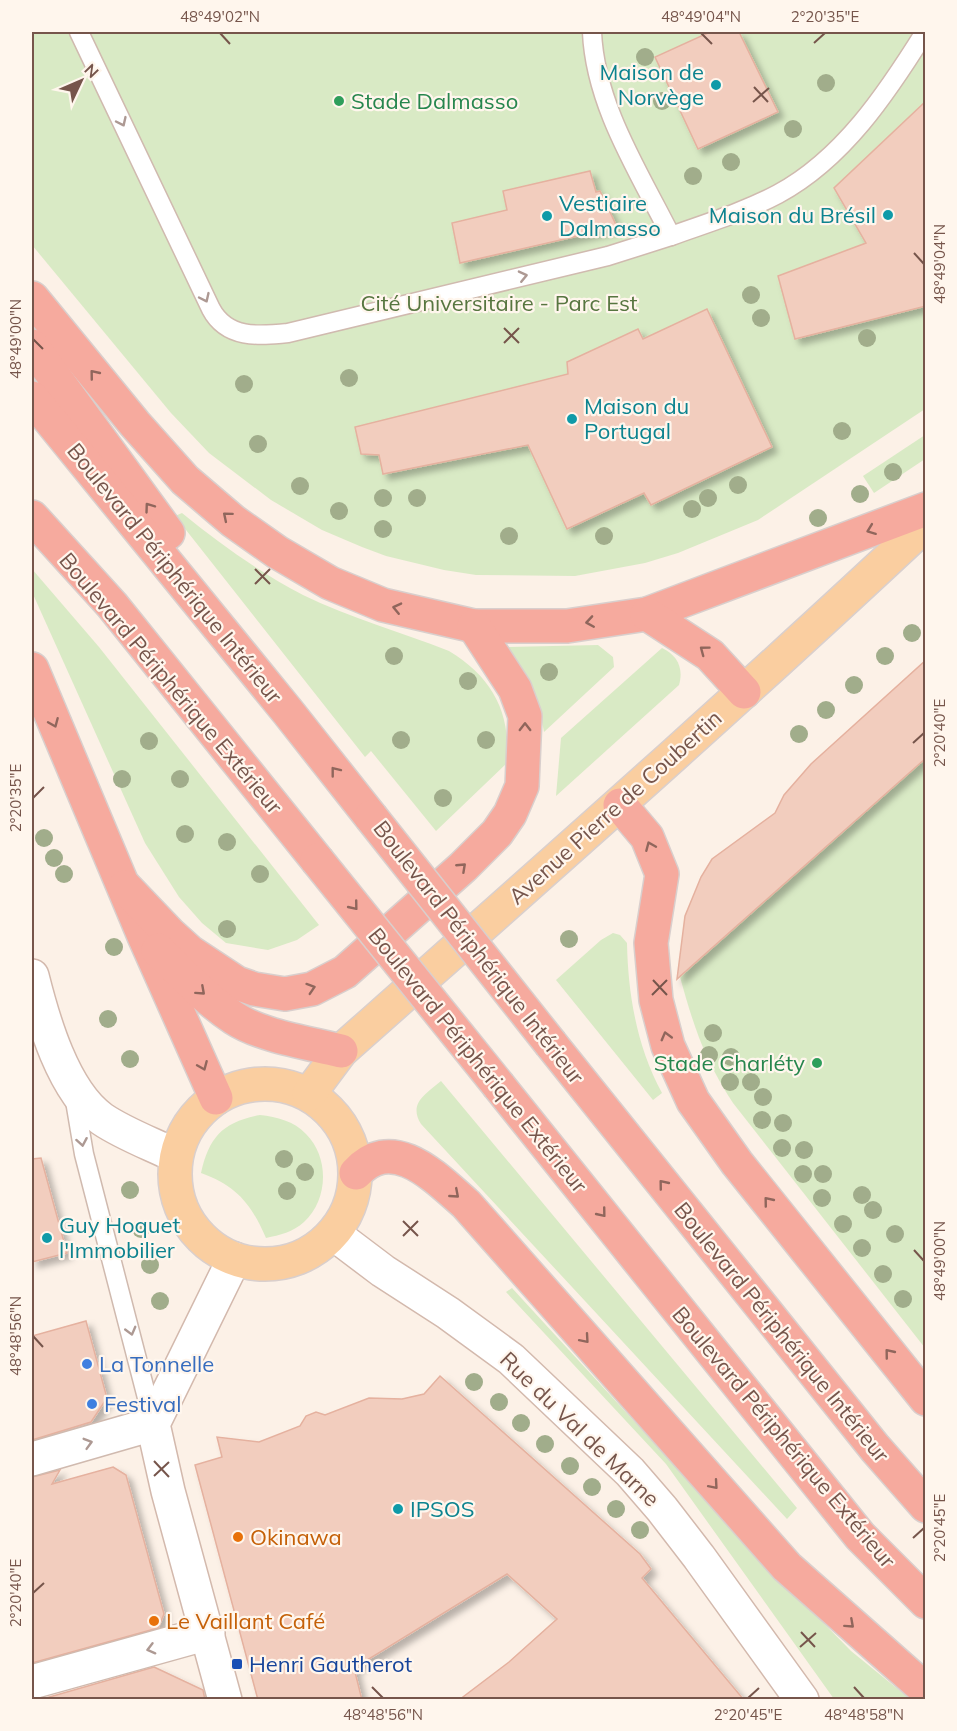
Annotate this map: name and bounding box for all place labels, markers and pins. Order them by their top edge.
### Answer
place label: Maison de Norvège [599,58,704,111]
marker: Maison de Norvège [709,78,723,92]
place label: Stade Dalmasso [351,87,518,115]
marker: Stade Dalmasso [332,94,346,108]
place label: Vestiaire Dalmasso [559,189,661,242]
place label: Maison du Brésil [709,201,876,229]
marker: Maison du Brésil [881,208,895,222]
marker: Vestiaire Dalmasso [540,209,554,223]
place label: Maison du Portugal [584,392,689,445]
marker: Maison du Portugal [565,412,579,426]
place label: Stade Charléty [654,1049,805,1077]
marker: Stade Charléty [810,1056,824,1070]
place label: Guy Hoquet l'Immobilier [59,1211,180,1264]
marker: Guy Hoquet l'Immobilier [40,1231,54,1245]
place label: La Tonnelle [99,1350,214,1378]
marker: La Tonnelle [80,1357,94,1371]
place label: Festival [104,1390,182,1418]
marker: Festival [85,1397,99,1411]
place label: IPSOS [410,1495,474,1523]
marker: IPSOS [391,1502,405,1516]
place label: Okinawa [250,1523,342,1551]
marker: Okinawa [231,1530,245,1544]
place label: Le Vaillant Café [166,1607,325,1635]
marker: Le Vaillant Café [147,1614,161,1628]
place label: Henri Gautherot [249,1650,413,1678]
marker: Henri Gautherot [230,1657,244,1671]

